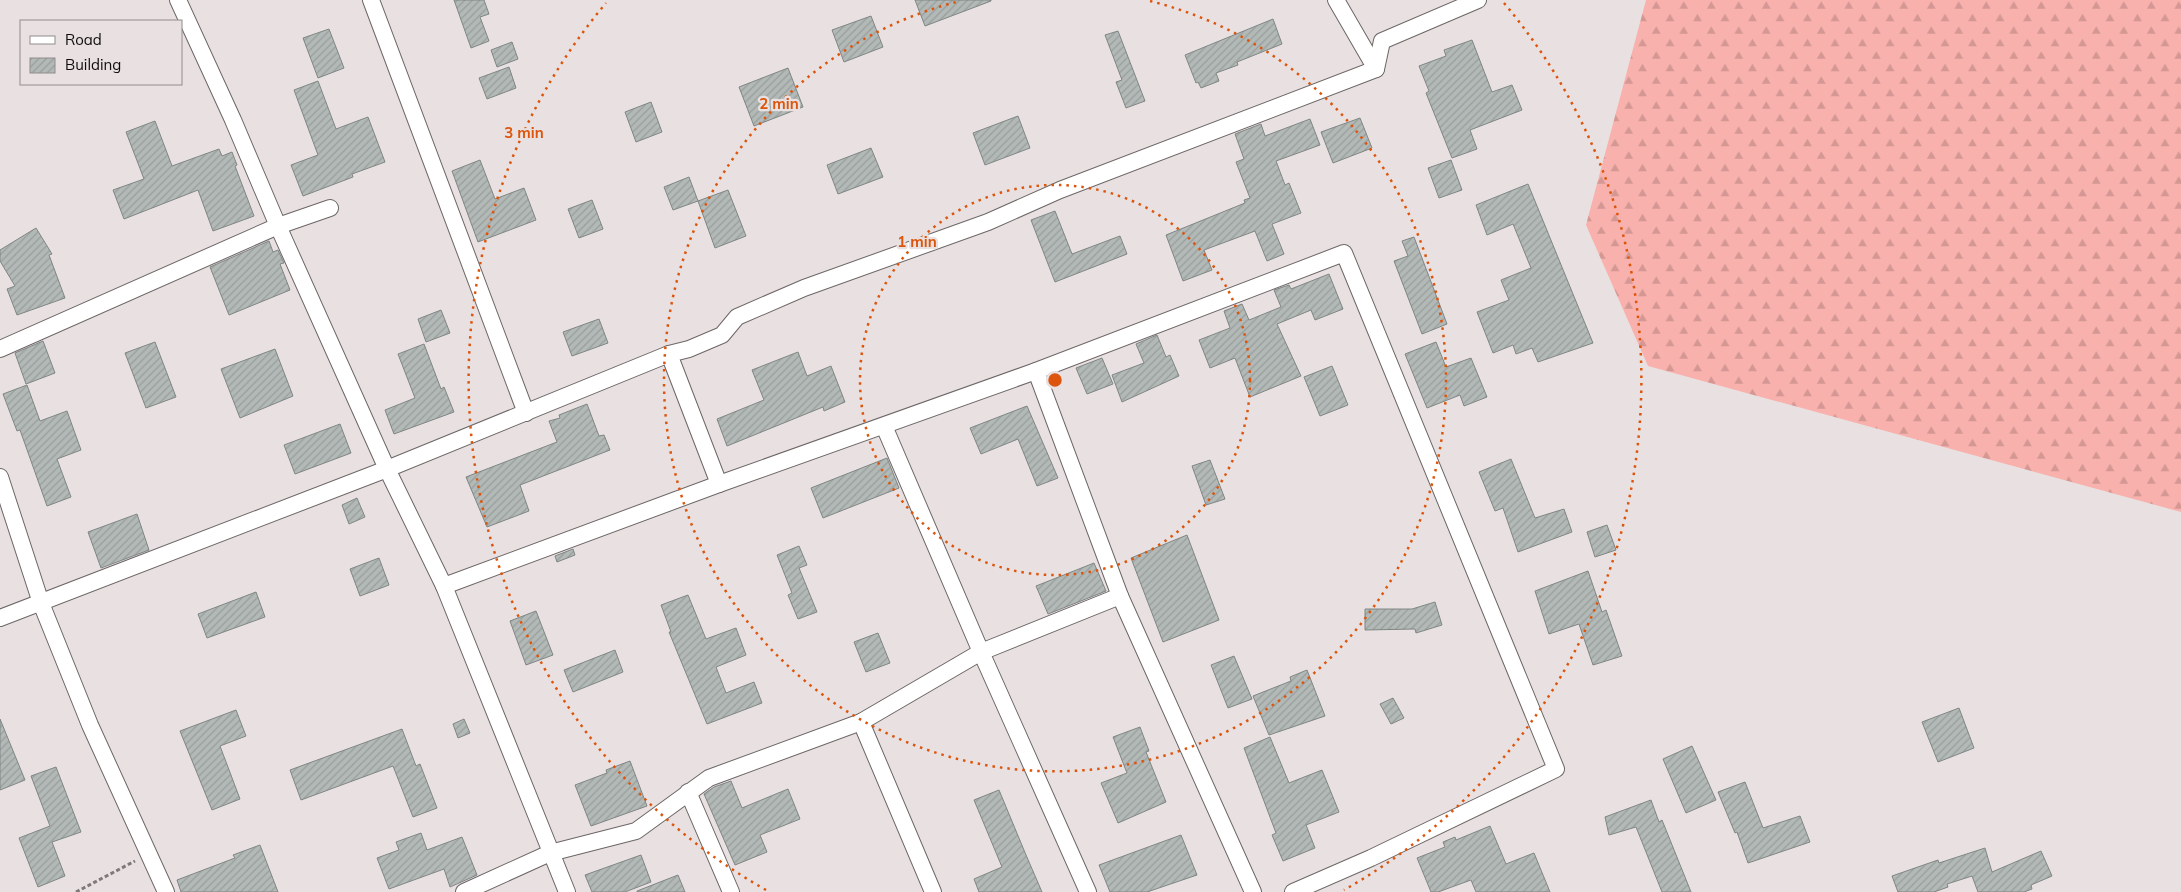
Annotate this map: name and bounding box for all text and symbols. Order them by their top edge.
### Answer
legend [20,20,182,85]
text: Road [65,30,102,49]
text: Building [65,55,121,74]
text: 2 min [759,94,799,113]
text: 3 min [504,123,544,142]
text: 1 min [897,232,937,251]
centre of rings [1046,371,1064,389]

